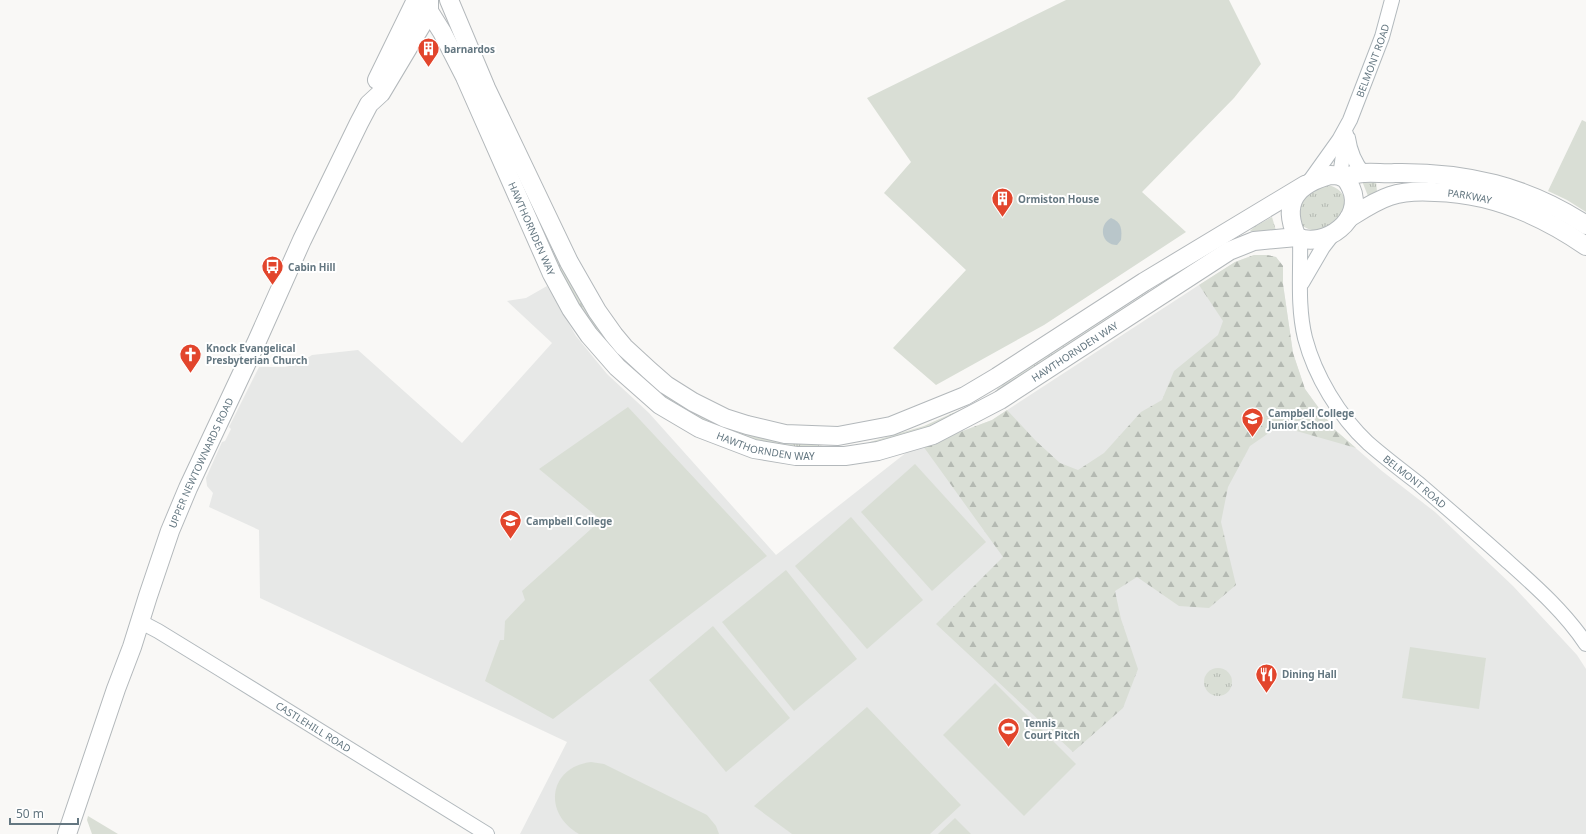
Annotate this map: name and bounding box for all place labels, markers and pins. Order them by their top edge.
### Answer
building icon: barnardos [415,36,441,69]
place label: barnardos [444,42,495,56]
building icon: Ormiston House [989,186,1015,219]
place label: Ormiston House [1018,192,1099,206]
bus stop icon: Cabin Hill [260,254,286,287]
place label: Cabin Hill [288,260,335,274]
church icon: Knock Evangelical Presbyterian Church [177,341,203,374]
place label: Knock Evangelical Presbyterian Church [206,341,308,367]
school or university icon: Campbell College Junior School [1240,406,1266,439]
place label: Campbell College Junior School [1267,406,1354,432]
school or university icon: Campbell College [498,508,524,541]
place label: Campbell College [526,514,612,528]
restaurant icon: Dining Hall [1253,661,1279,694]
place label: Dining Hall [1282,667,1337,681]
sports icon: Tennis Court Pitch [996,716,1022,749]
place label: Tennis Court Pitch [1024,716,1080,742]

